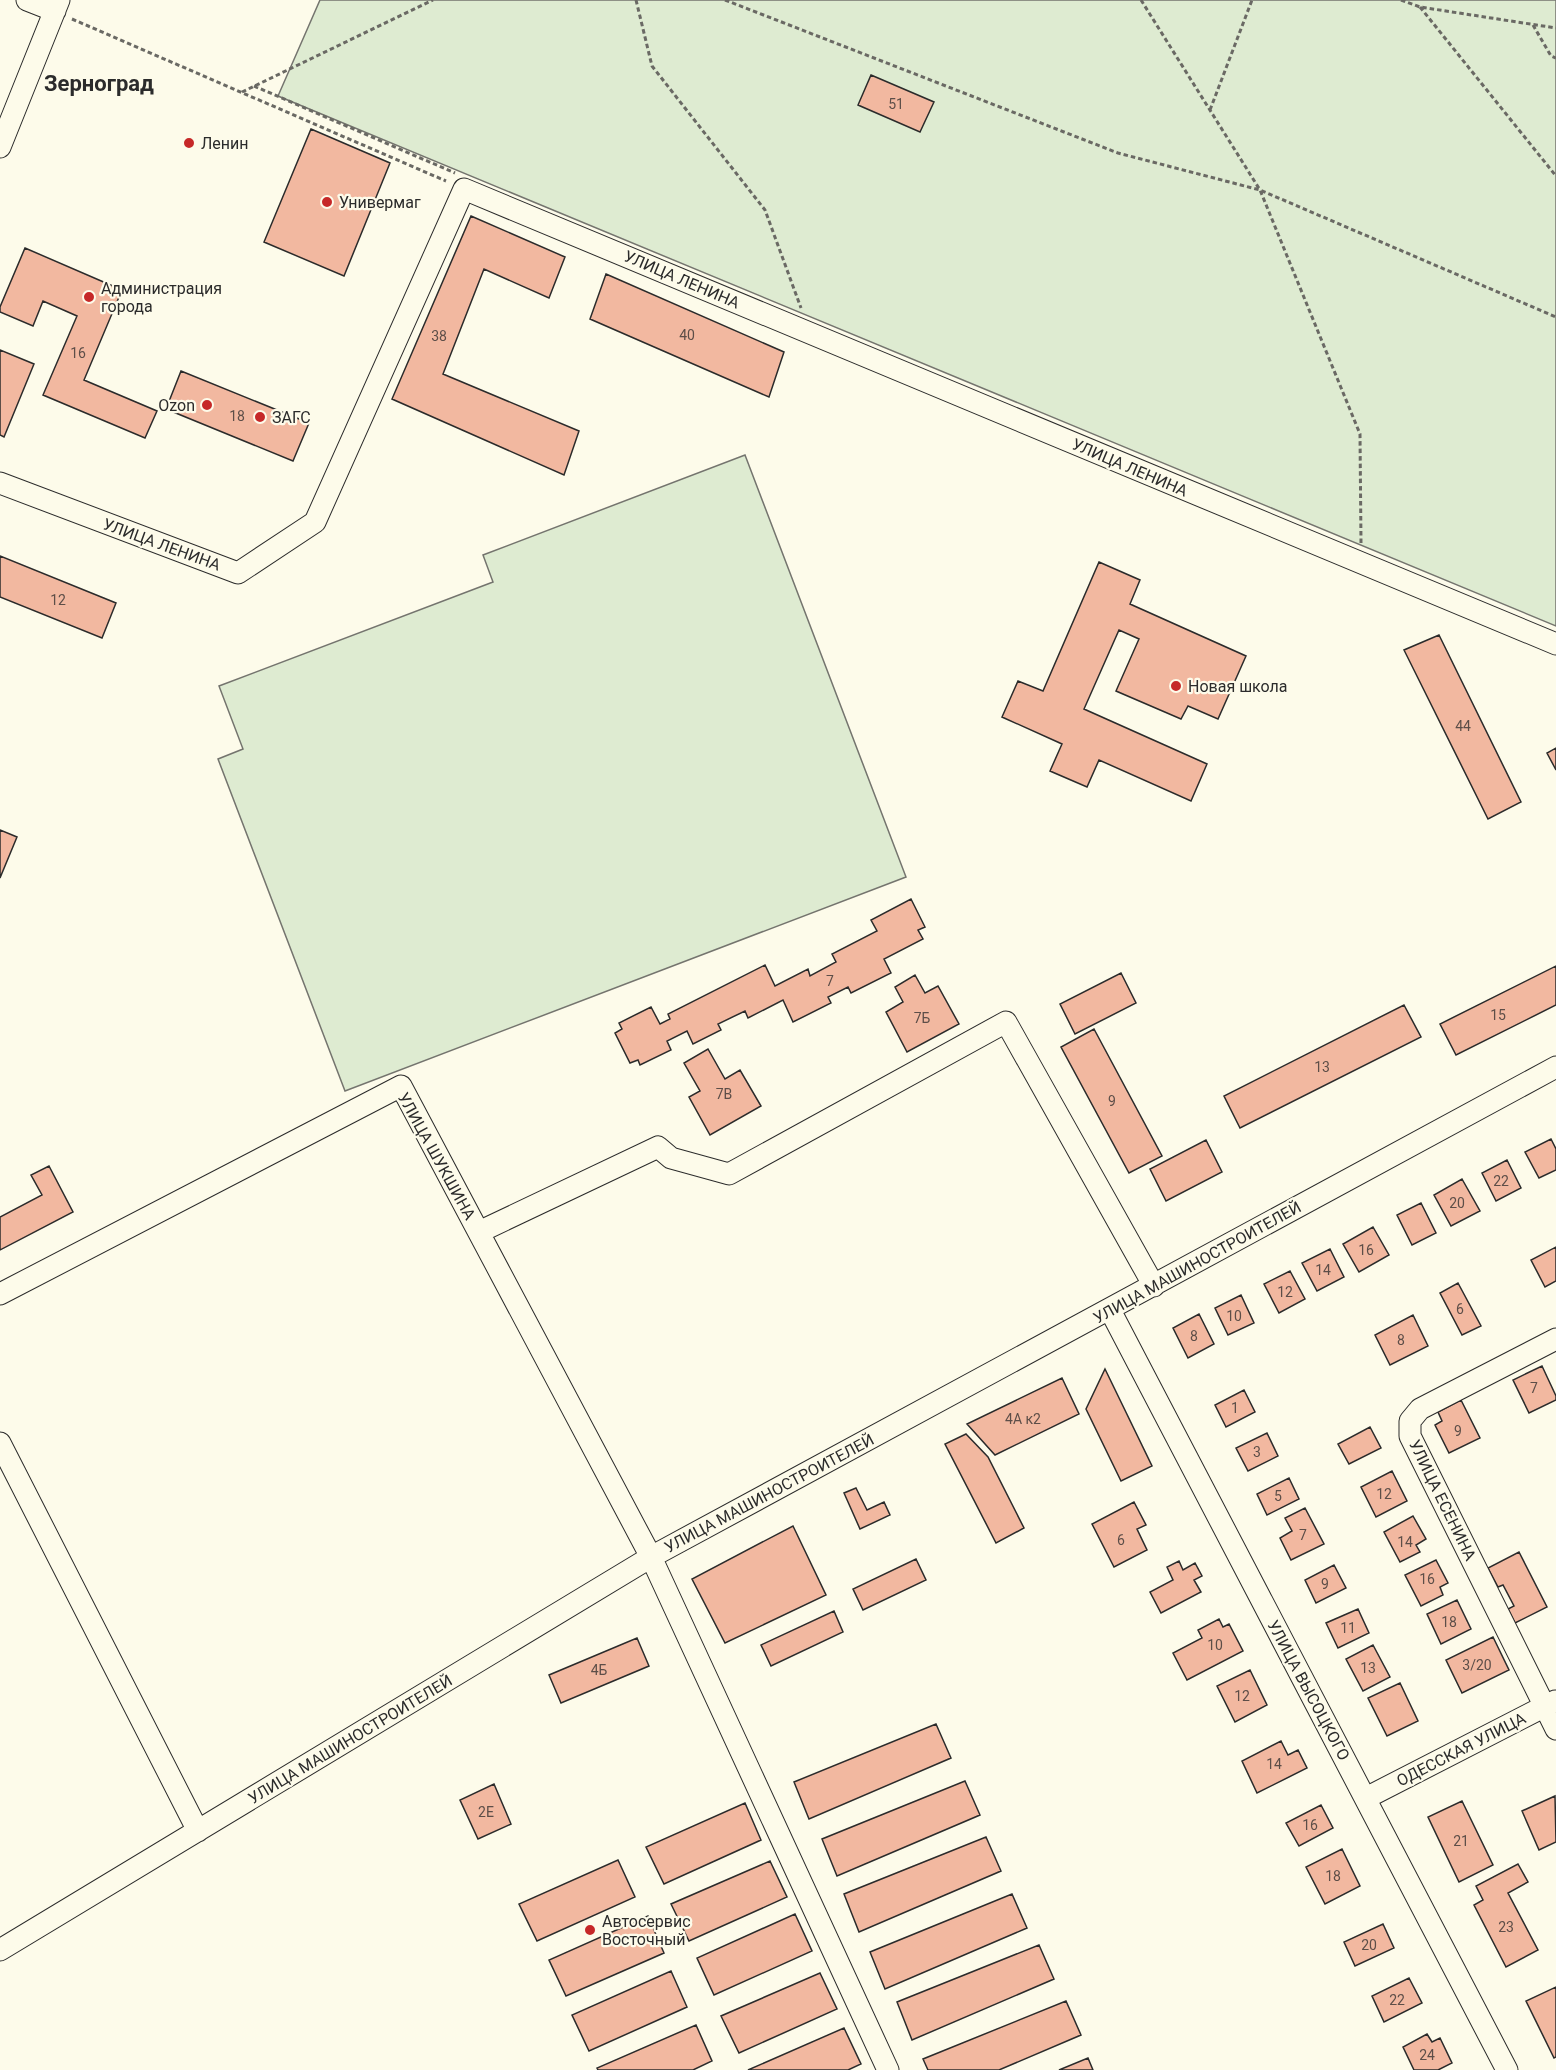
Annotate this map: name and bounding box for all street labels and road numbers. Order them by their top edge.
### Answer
street label: УЛИЦА ЛЕНИНА [621,247,743,313]
street label: УЛИЦА ЛЕНИНА [1069,435,1191,501]
street label: УЛИЦА ЛЕНИНА [100,514,224,575]
street label: УЛИЦА ШУКШИНА [394,1089,480,1224]
street label: УЛИЦА МАШИНОСТРОИТЕЛЕЙ [1090,1197,1304,1328]
street label: УЛИЦА МАШИНОСТРОИТЕЛЕЙ [661,1430,877,1557]
street label: УЛИЦА ЕСЕНИНА [1405,1437,1480,1564]
street label: УЛИЦА ВЫСОЦКОГО [1264,1617,1354,1764]
street label: УЛИЦА МАШИНОСТРОИТЕЛЕЙ [245,1671,456,1808]
street label: ОДЕССКАЯ УЛИЦА [1394,1708,1529,1790]

